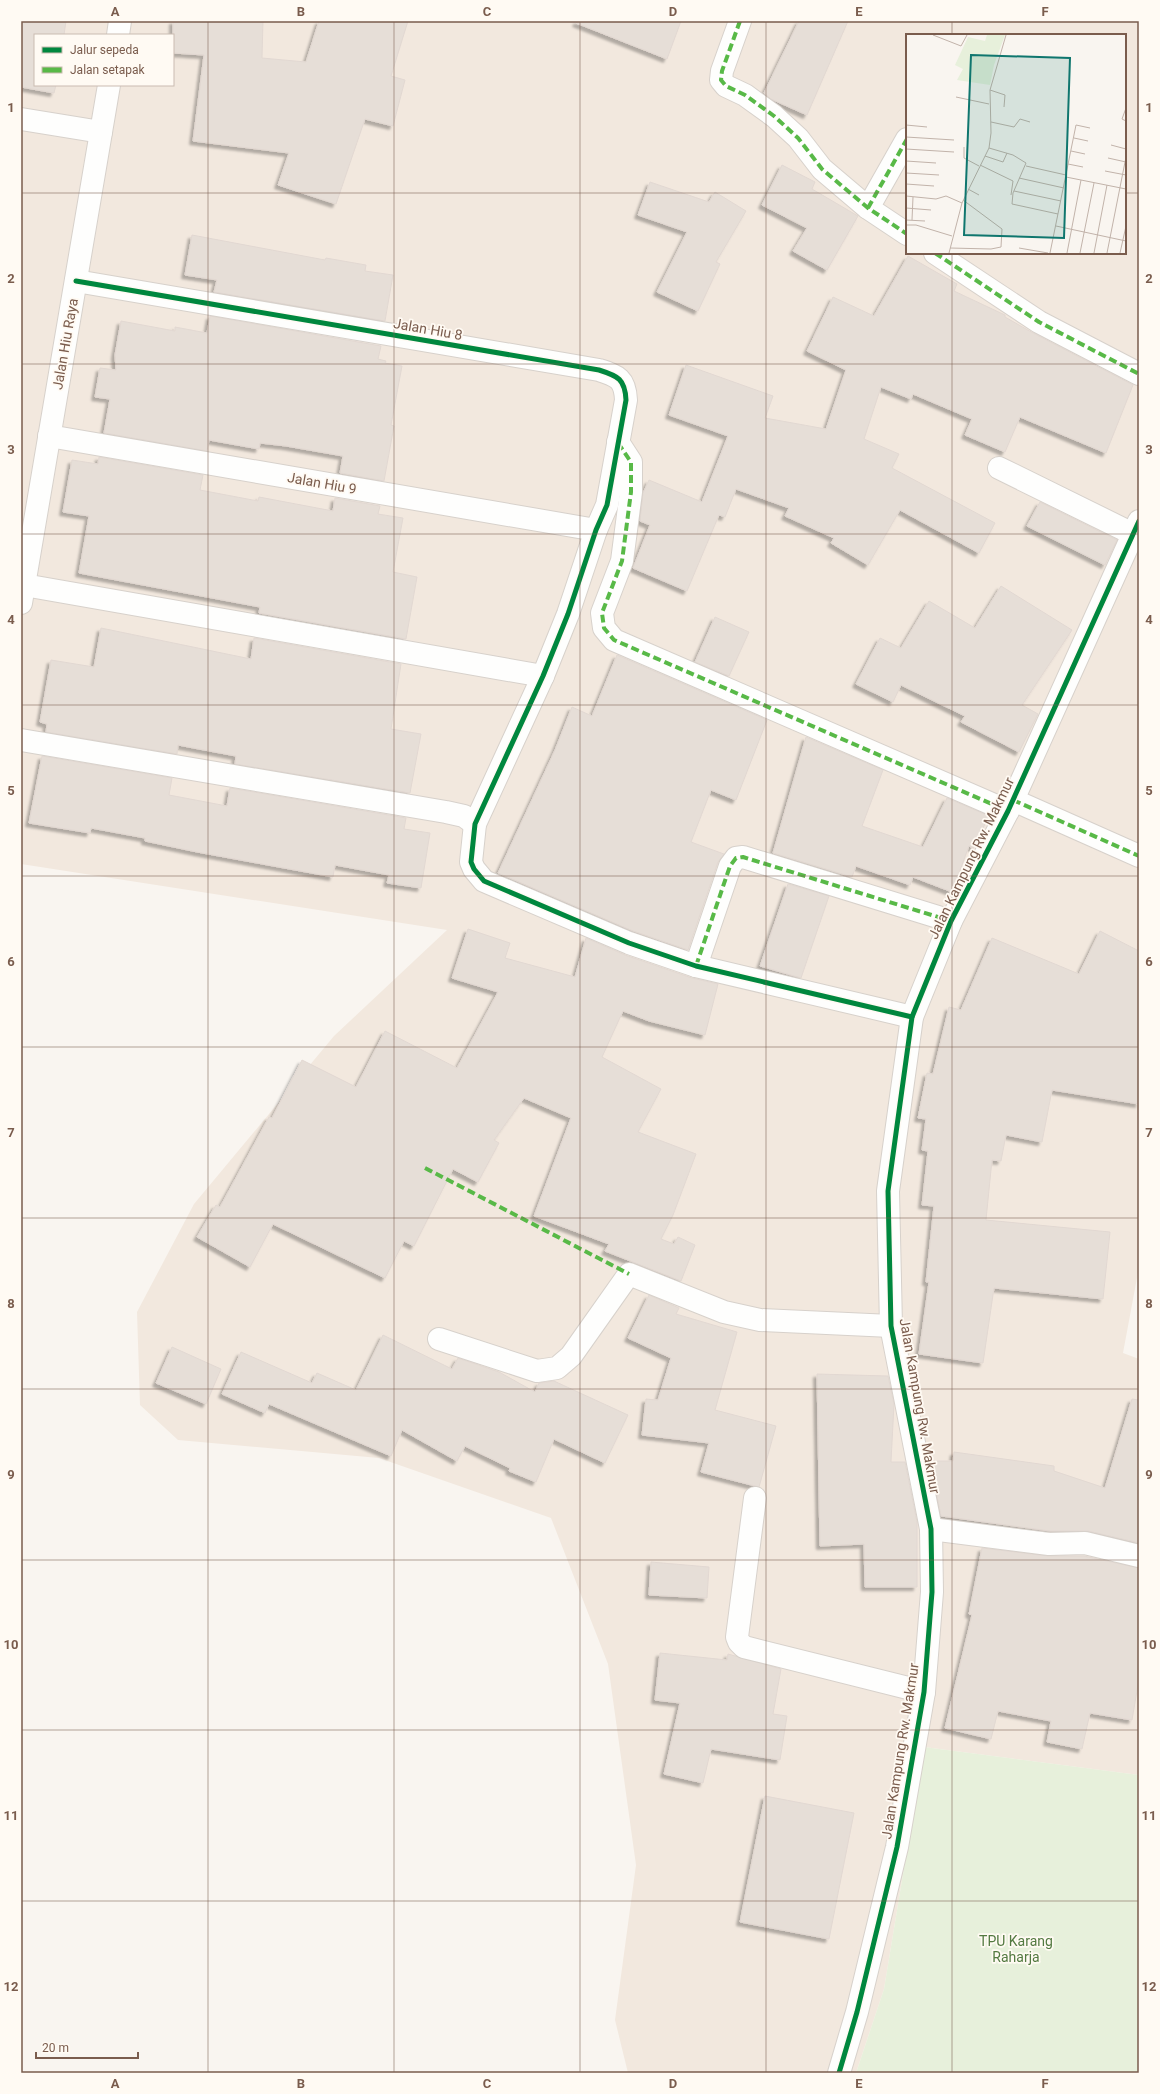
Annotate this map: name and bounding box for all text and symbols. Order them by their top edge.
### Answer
text: A [111,4,120,19]
text: B [297,4,305,19]
text: C [483,4,492,19]
text: D [669,4,677,19]
text: E [855,4,863,19]
text: F [1041,4,1049,19]
legend [34,34,174,86]
inset map [906,34,1126,254]
text: Jalur sepeda [70,43,139,57]
text: Jalan setapak [70,63,145,77]
text: 1 [7,100,15,115]
text: 1 [1145,100,1153,115]
text: 2 [7,271,15,286]
text: 2 [1145,271,1153,286]
street label: Jalan Hiu Raya [49,297,81,391]
street label: Jalan Hiu 8 [392,315,464,343]
text: 3 [7,442,15,457]
text: 3 [1145,442,1153,457]
street label: Jalan Hiu 9 [286,469,358,497]
text: 4 [7,612,15,627]
text: 4 [1145,612,1153,627]
street label: Jalan Kampung Rw. Makmur [925,774,1017,942]
text: 5 [7,783,15,798]
text: 5 [1145,783,1153,798]
text: 6 [7,954,15,969]
text: 6 [1145,954,1153,969]
text: 7 [7,1125,15,1140]
text: 7 [1145,1125,1153,1140]
text: 8 [7,1296,15,1311]
text: 8 [1145,1296,1153,1311]
street label: Jalan Kampung Rw. Makmur [897,1317,943,1495]
text: 9 [7,1467,15,1482]
text: 9 [1145,1467,1153,1482]
text: 10 [4,1637,18,1652]
text: 10 [1142,1637,1156,1652]
street label: Jalan Kampung Rw. Makmur [878,1662,922,1840]
text: 11 [4,1808,18,1823]
text: 11 [1142,1808,1156,1823]
park label: TPU Karang Raharja [979,1933,1053,1965]
text: 12 [4,1979,18,1994]
text: 12 [1142,1979,1156,1994]
scale bar [36,2034,138,2060]
text: 20 m [42,2041,69,2055]
text: A [111,2076,120,2091]
text: B [297,2076,305,2091]
text: C [483,2076,492,2091]
text: D [669,2076,677,2091]
text: E [855,2076,863,2091]
text: F [1041,2076,1049,2091]

